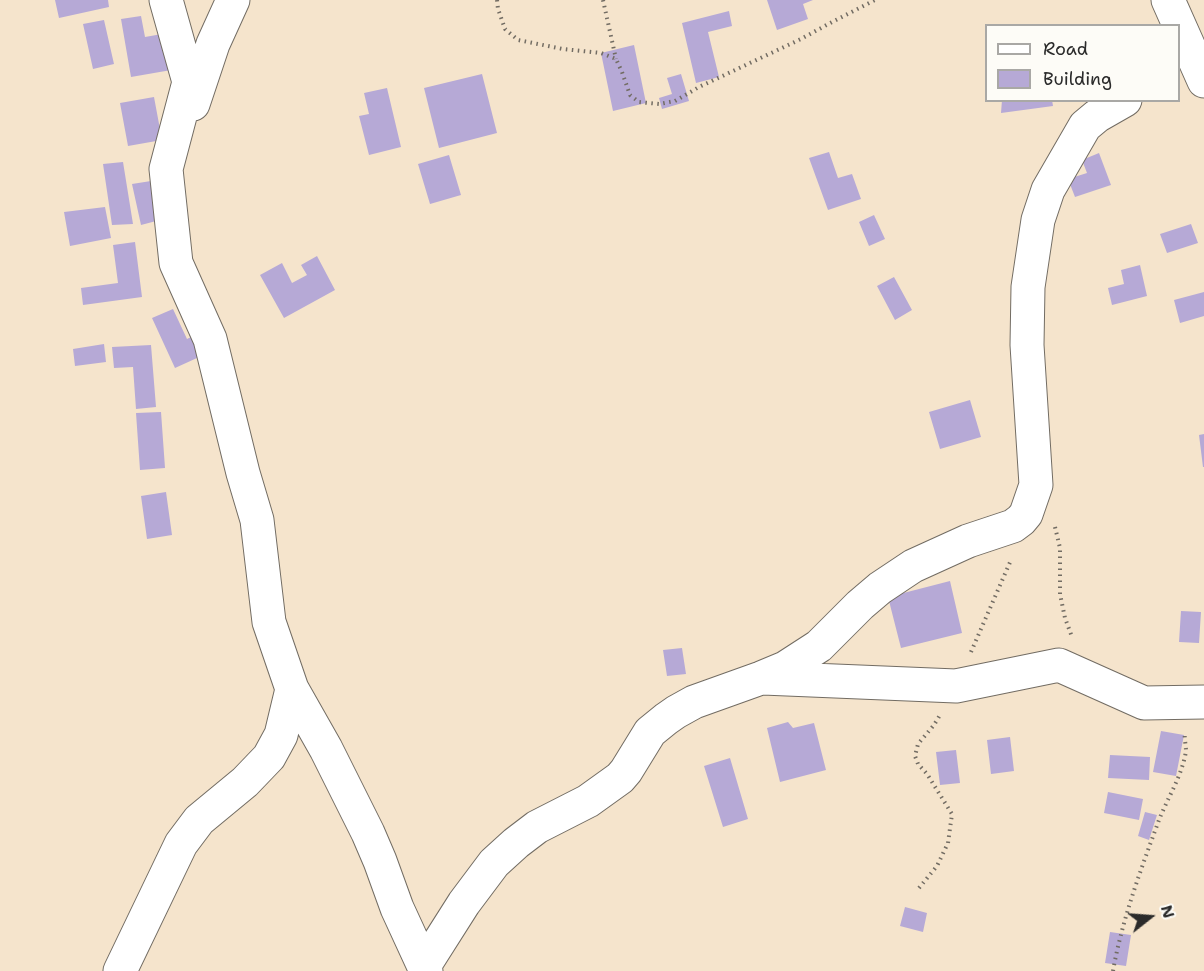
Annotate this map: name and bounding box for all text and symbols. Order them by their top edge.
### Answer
legend [985,24,1180,102]
text: Road [1043,37,1088,61]
text: Building [1043,67,1112,91]
north arrow [1120,887,1180,947]
text: N [1156,902,1180,921]

